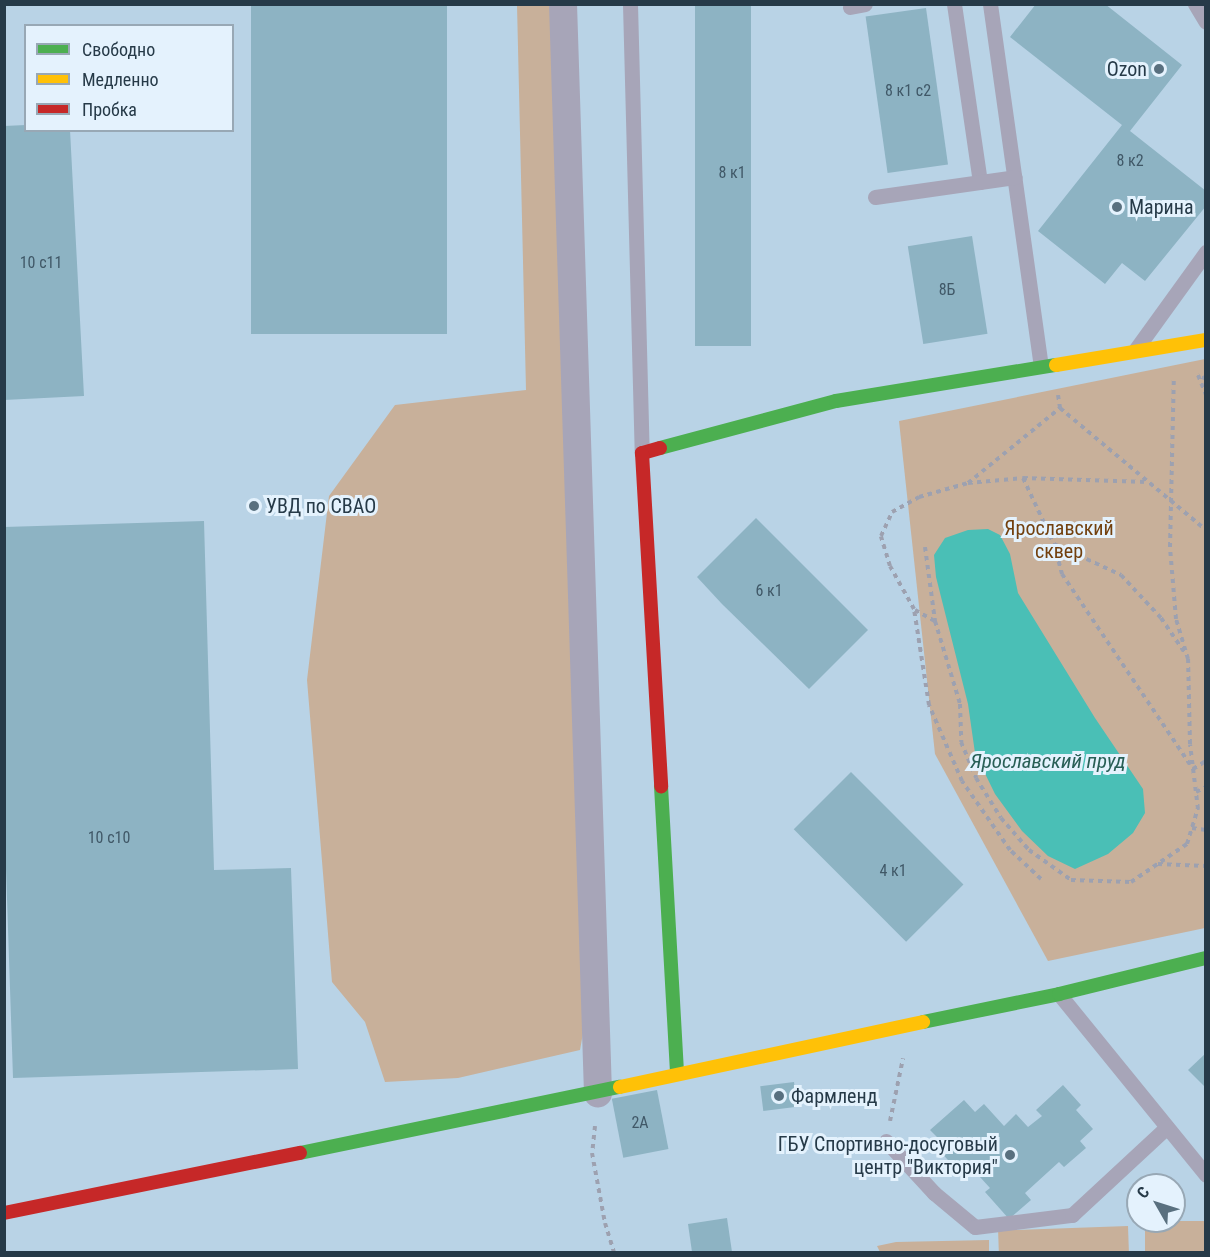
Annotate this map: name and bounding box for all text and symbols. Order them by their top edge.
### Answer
legend [24,24,234,132]
text: Свободно [82,39,155,60]
place label: Ozon [1107,57,1147,81]
marker: Ozon [1152,62,1166,76]
text: Медленно [82,69,159,90]
house number: 8 к1 с2 [885,81,931,101]
text: Пробка [82,99,137,120]
house number: 8 к2 [1116,151,1144,171]
house number: 8 к1 [718,163,746,183]
place label: Марина [1129,195,1193,219]
marker: Марина [1110,200,1124,214]
house number: 10 с11 [20,253,62,273]
house number: 8Б [939,280,955,300]
place label: УВД по СВАО [266,494,376,518]
marker: УВД по СВАО [247,499,261,513]
park label: Ярославский сквер [1004,516,1114,563]
house number: 6 к1 [755,581,783,601]
water label: Ярославский пруд [970,748,1126,774]
house number: 10 с10 [88,828,130,848]
house number: 4 к1 [879,861,907,881]
place label: Фармленд [791,1084,877,1108]
marker: Фармленд [772,1089,786,1103]
house number: 2А [631,1113,649,1133]
place label: ГБУ Спортивно-досуговый центр "Виктория" [778,1132,998,1179]
marker: ГБУ Спортивно-досуговый центр "Виктория" [1003,1148,1017,1162]
north arrow [1126,1173,1186,1233]
text: С [1133,1183,1153,1202]

